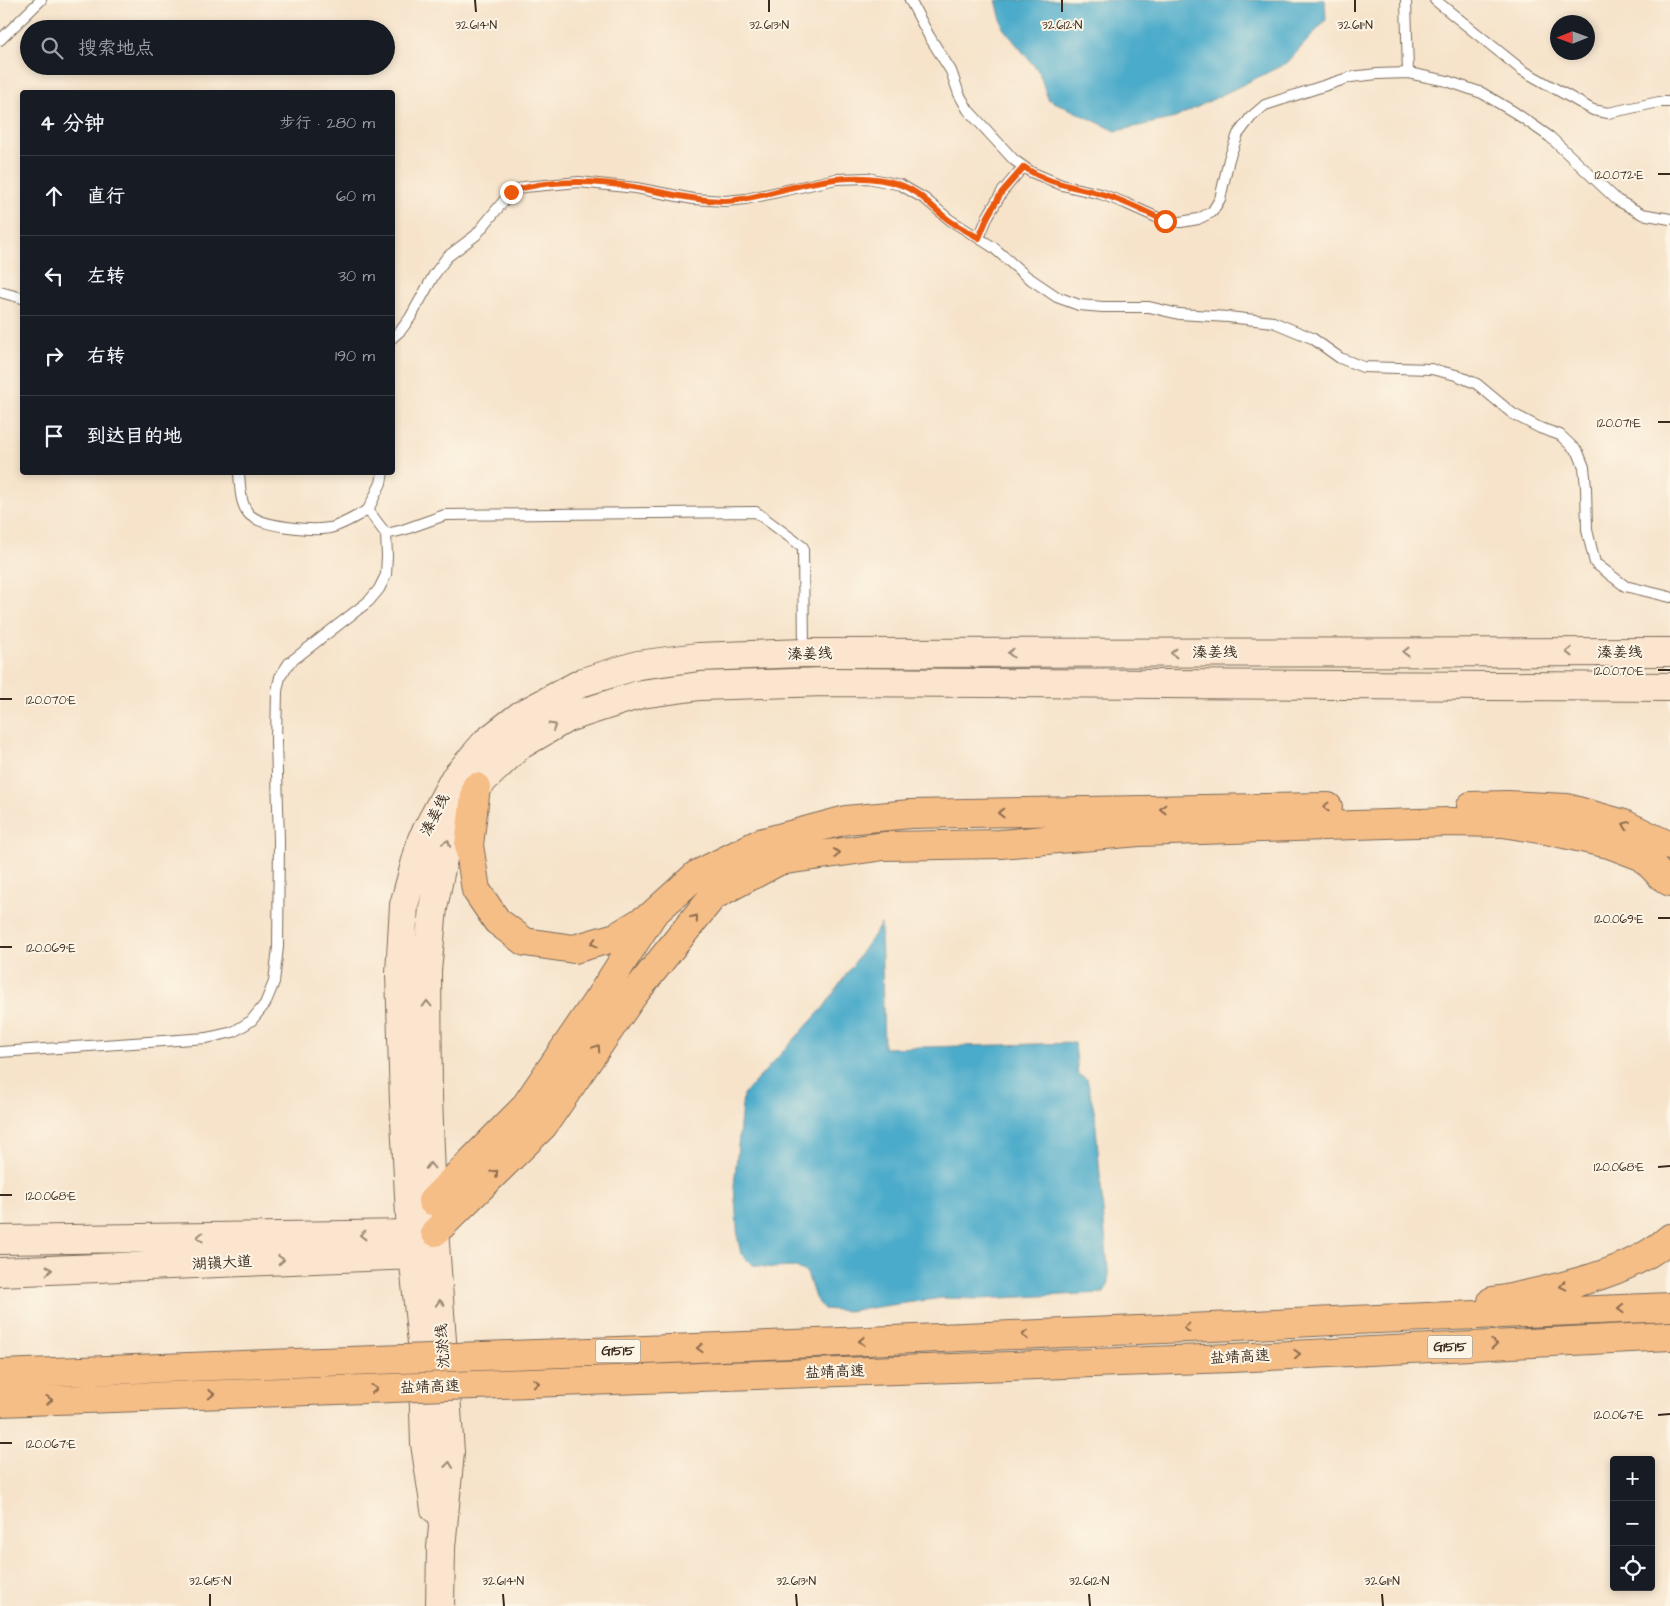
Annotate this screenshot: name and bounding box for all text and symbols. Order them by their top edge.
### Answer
north arrow [1550,15,1595,60]
text: 32.614°N [455,17,498,34]
text: 32.613°N [749,17,789,34]
text: 32.612°N [1042,17,1083,34]
text: 32.611°N [1337,17,1373,34]
search box [20,20,395,75]
icon: search [38,34,66,62]
text: 搜索地点 [78,35,154,62]
text: 4 分钟 [40,109,105,138]
text: 步行 · 280 m [279,112,375,134]
text: 120.072°E [1594,167,1644,184]
route end [500,181,523,204]
icon: ahead [40,182,68,210]
text: 直行 [87,183,125,210]
text: 60 m [336,185,375,207]
route start [1154,210,1177,233]
icon: left [40,262,68,290]
text: 左转 [87,263,125,290]
text: 30 m [338,265,375,287]
icon: right [40,342,68,370]
text: 右转 [87,343,125,370]
text: 190 m [335,345,375,367]
text: 120.071°E [1597,415,1641,432]
icon: arrive [40,422,68,450]
text: 到达目的地 [87,423,182,450]
street label: 溱姜线 [1192,642,1238,663]
street label: 溱姜线 [1597,642,1643,663]
street label: 溱姜线 [787,643,833,665]
one-way arrow [1402,647,1410,657]
one-way arrow [1565,647,1572,657]
one-way arrow [1007,648,1015,658]
one-way arrow [1170,648,1178,658]
text: 120.070°E [1594,663,1644,680]
text: 120.070°E [26,692,76,709]
one-way arrow [548,722,557,732]
street label: 溱姜线 [415,790,455,840]
one-way arrow [1322,802,1330,813]
one-way arrow [1159,804,1167,814]
one-way arrow [997,808,1004,818]
one-way arrow [1622,821,1631,831]
one-way arrow [441,839,452,848]
one-way arrow [833,848,842,858]
text: 120.069°E [1594,911,1644,928]
one-way arrow [689,915,698,924]
one-way arrow [590,938,598,948]
text: 120.069°E [26,940,76,957]
one-way arrow [422,1000,432,1008]
one-way arrow [591,1044,600,1054]
text: 120.068°E [1594,1159,1644,1176]
one-way arrow [425,1162,436,1170]
one-way arrow [489,1170,498,1179]
text: 120.068°E [26,1188,76,1205]
one-way arrow [358,1230,366,1240]
one-way arrow [196,1232,204,1243]
street label: 湖镇大道 [191,1251,253,1275]
one-way arrow [278,1255,285,1265]
one-way arrow [45,1265,53,1276]
one-way arrow [1558,1280,1567,1291]
one-way arrow [435,1299,446,1307]
one-way arrow [1617,1304,1625,1315]
street label: 沈淤线 [431,1323,455,1369]
one-way arrow [1183,1323,1191,1334]
one-way arrow [1020,1329,1028,1340]
road number: G1515 [1428,1335,1472,1358]
one-way arrow [858,1336,866,1347]
one-way arrow [1491,1339,1499,1350]
road number: G1515 [596,1340,640,1362]
one-way arrow [696,1343,704,1353]
street label: 盐靖高速 [1209,1345,1271,1369]
one-way arrow [1293,1349,1301,1360]
street label: 盐靖高速 [805,1360,865,1384]
street label: 盐靖高速 [400,1375,460,1399]
one-way arrow [532,1377,540,1388]
one-way arrow [370,1383,378,1394]
one-way arrow [207,1389,215,1400]
one-way arrow [45,1395,53,1405]
text: 120.067°E [1594,1407,1644,1424]
text: 120.067°E [26,1436,76,1453]
map controls [1610,1456,1655,1591]
button: + [1610,1456,1655,1501]
one-way arrow [443,1461,454,1469]
button: − [1610,1501,1655,1546]
button: locate [1610,1546,1655,1591]
text: 32.615°N [189,1573,232,1590]
text: 32.614°N [482,1573,525,1590]
text: 32.613°N [776,1573,816,1590]
text: 32.612°N [1069,1573,1110,1590]
text: 32.611°N [1364,1573,1400,1590]

